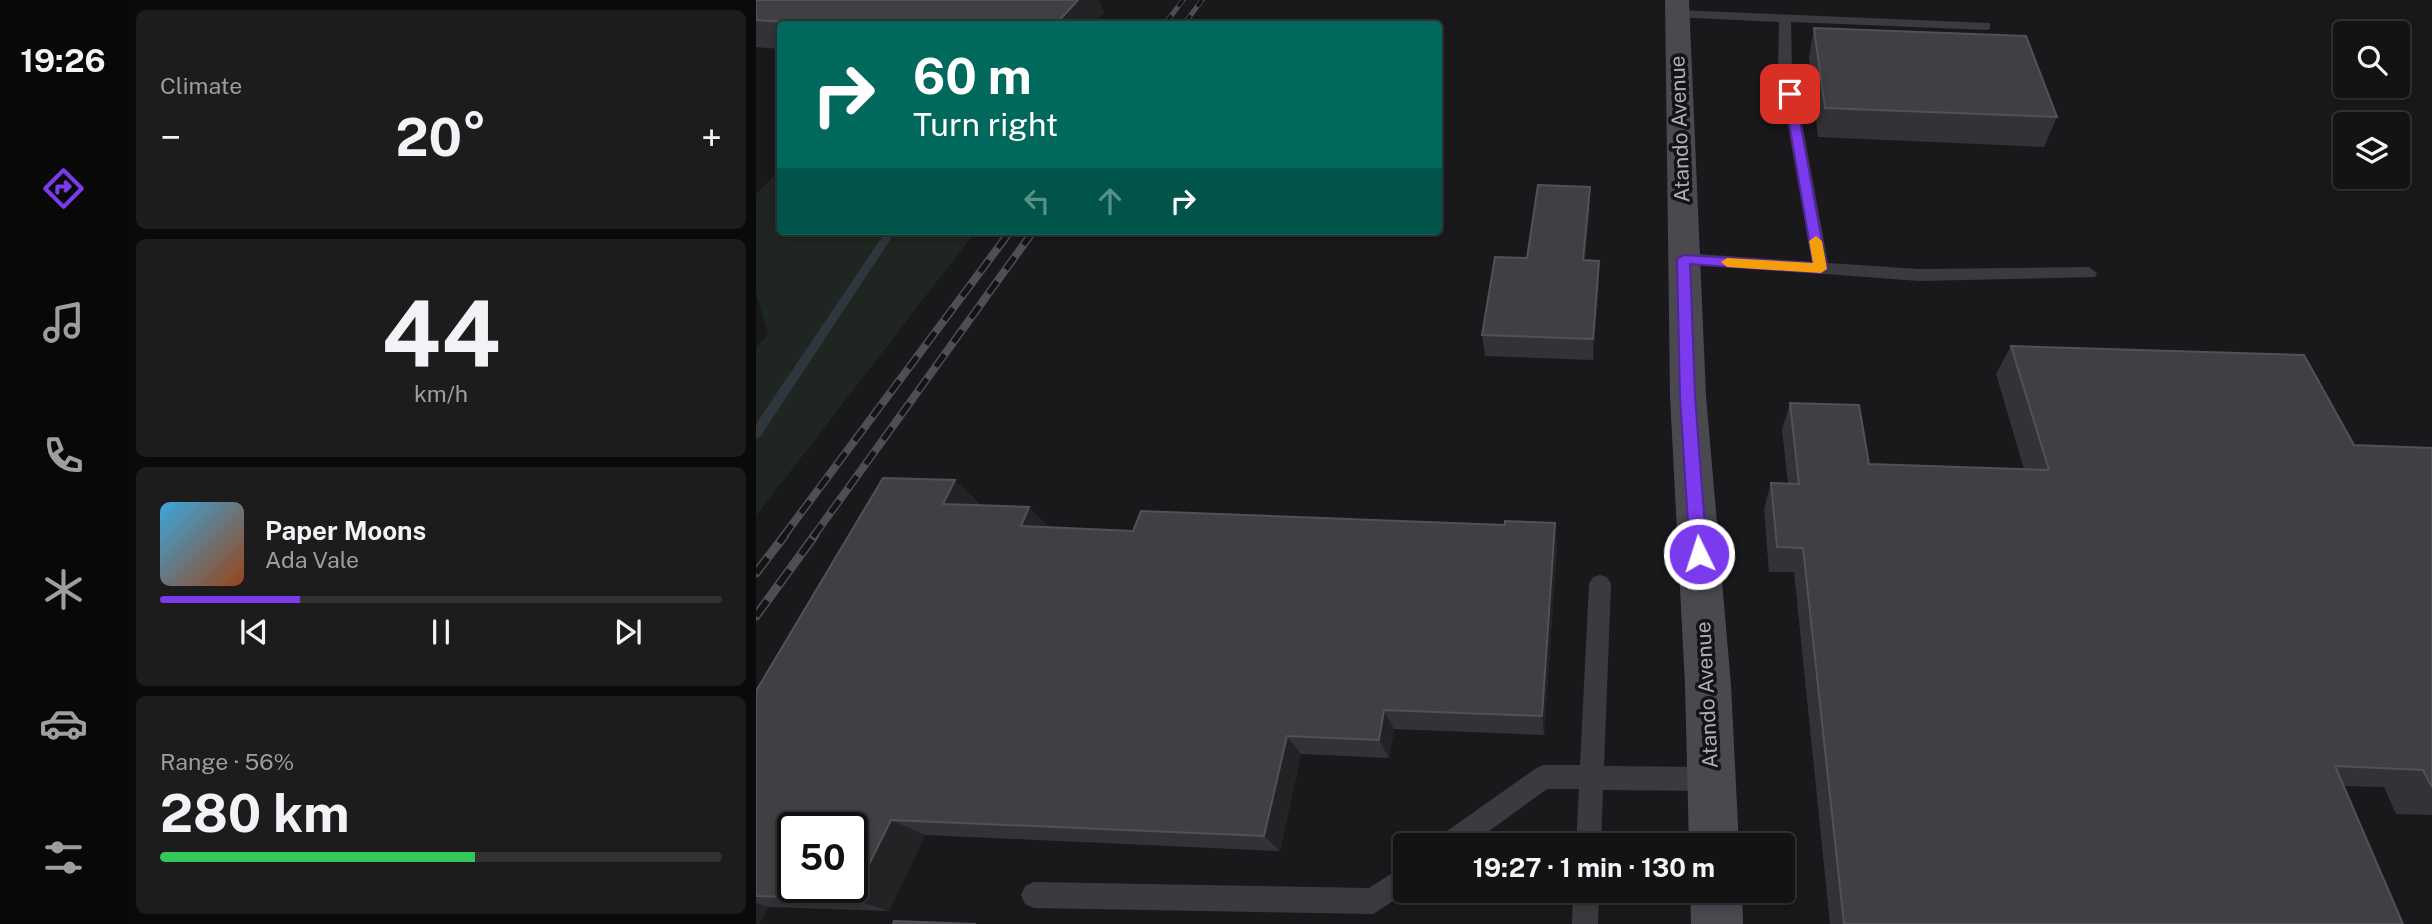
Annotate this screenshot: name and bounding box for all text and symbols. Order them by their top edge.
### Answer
map controls [2333,21,2410,189]
button: search [2333,21,2410,98]
text: 19:26 [20,42,106,79]
text: 60 m [913,47,1032,105]
icon: right [798,49,889,140]
street label: Atando Avenue [1664,55,1695,203]
pin [1760,64,1820,124]
text: Climate [160,72,242,99]
icon: arrive [1771,75,1809,113]
text: Turn right [913,106,1058,143]
text: 20° [395,107,487,168]
button: layers [2333,112,2410,189]
text: − [160,115,181,160]
text: + [701,115,722,160]
icon: directions [39,164,88,213]
icon: left [1018,182,1056,220]
icon: ahead [1091,182,1129,220]
icon: right [1164,182,1202,220]
text: 44 [381,281,501,387]
icon: music [39,298,88,347]
text: km/h [414,380,468,407]
icon: phone [39,431,88,480]
text: Paper Moons [265,515,426,546]
position arrow [1662,517,1736,591]
text: Ada Vale [265,546,359,573]
icon: climate [39,565,88,614]
icon: previous [235,613,273,651]
icon: pause [422,613,460,651]
icon: next [609,613,647,651]
street label: Atando Avenue [1690,621,1723,769]
icon: car [39,699,88,748]
text: Range · 56% [160,748,294,775]
text: 280 km [160,783,350,844]
speed limit sign: 50 [777,812,868,903]
icon: filters [39,833,88,882]
text: 19:27 · 1 min · 130 m [1473,852,1715,883]

